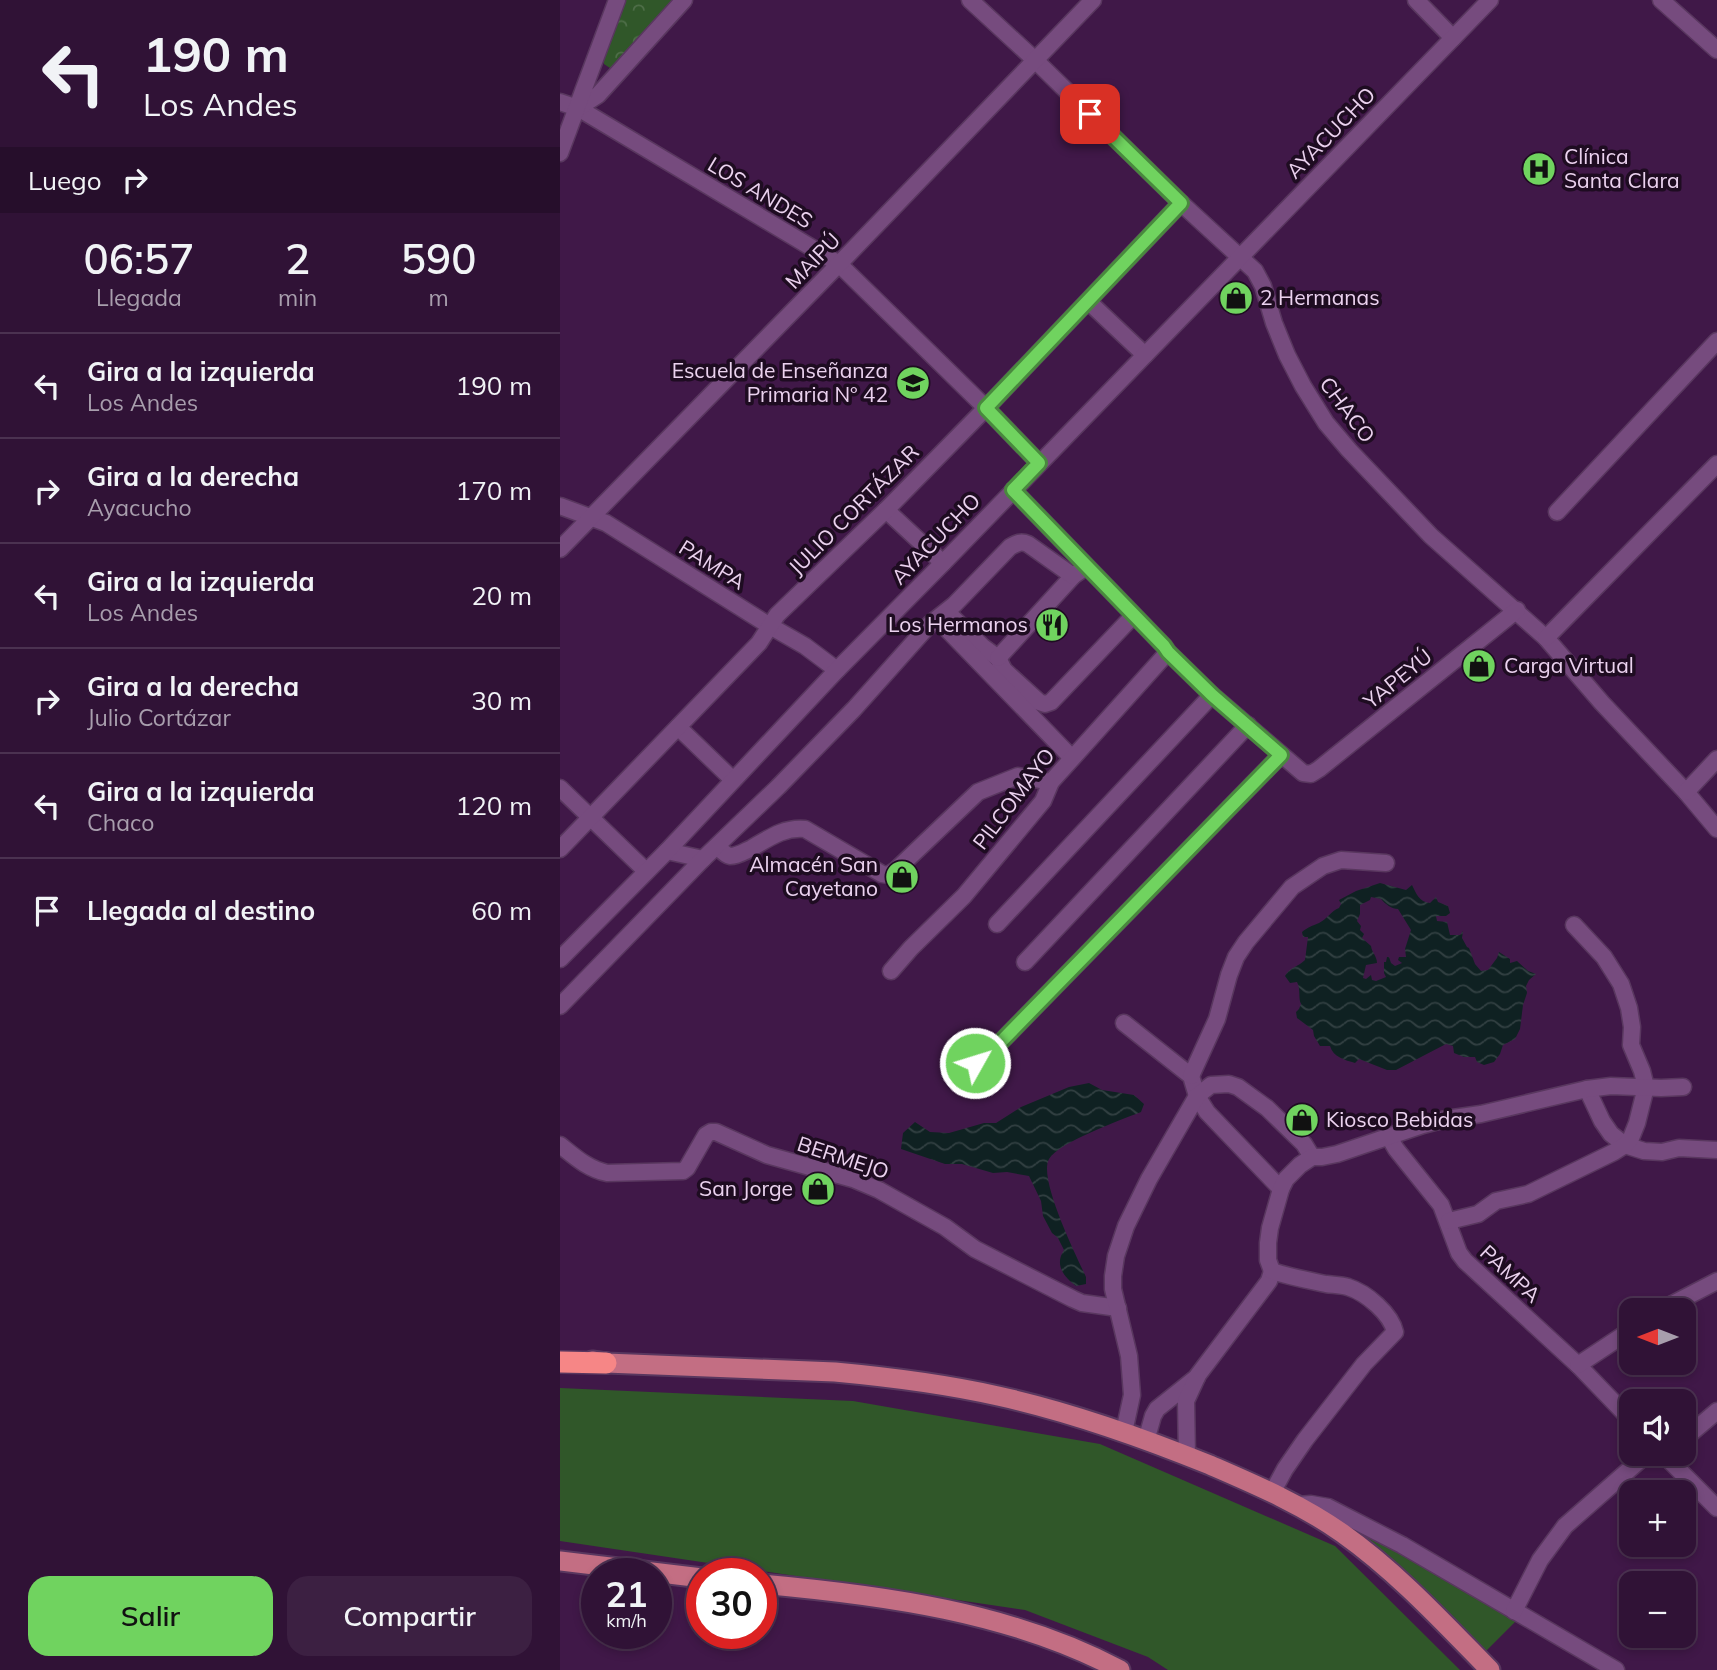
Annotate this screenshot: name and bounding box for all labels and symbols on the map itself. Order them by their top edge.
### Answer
street label: AYACUCHO [1280,81,1380,183]
pin [1060,84,1120,144]
place label: Clínica Santa Clara [1564,143,1680,193]
hospital icon: Clínica Santa Clara [1520,150,1558,188]
street label: LOS ANDES [703,151,818,234]
street label: MAIPÚ [779,227,845,294]
shop icon: 2 Hermanas [1217,279,1255,317]
place label: 2 Hermanas [1260,284,1380,310]
place label: Escuela de Enseñanza Primaria Nº 42 [672,357,888,407]
school or university icon: Escuela de Enseñanza Primaria Nº 42 [894,364,932,402]
street label: CHACO [1315,371,1381,447]
street label: JULIO CORTÁZAR [783,439,924,580]
street label: AYACUCHO [885,487,985,589]
street label: PAMPA [675,534,751,595]
restaurant icon: Los Hermanos [1033,606,1071,644]
place label: Los Hermanos [888,611,1028,637]
street label: YAPEYÚ [1357,643,1437,714]
shop icon: Carga Virtual [1460,647,1498,685]
place label: Carga Virtual [1504,652,1634,678]
street label: PILCOMAYO [967,743,1060,854]
place label: Almacén San Cayetano [749,851,878,901]
shop icon: Almacén San Cayetano [883,858,921,896]
position arrow [938,1026,1012,1100]
shop icon: Kiosco Bebidas [1283,1101,1321,1139]
place label: Kiosco Bebidas [1326,1106,1473,1132]
street label: BERMEJO [794,1130,892,1184]
shop icon: San Jorge [799,1170,837,1208]
place label: San Jorge [699,1175,793,1201]
street label: PAMPA [1475,1239,1547,1308]
north arrow [1619,1298,1696,1376]
speed limit sign: 30 [686,1558,777,1649]

